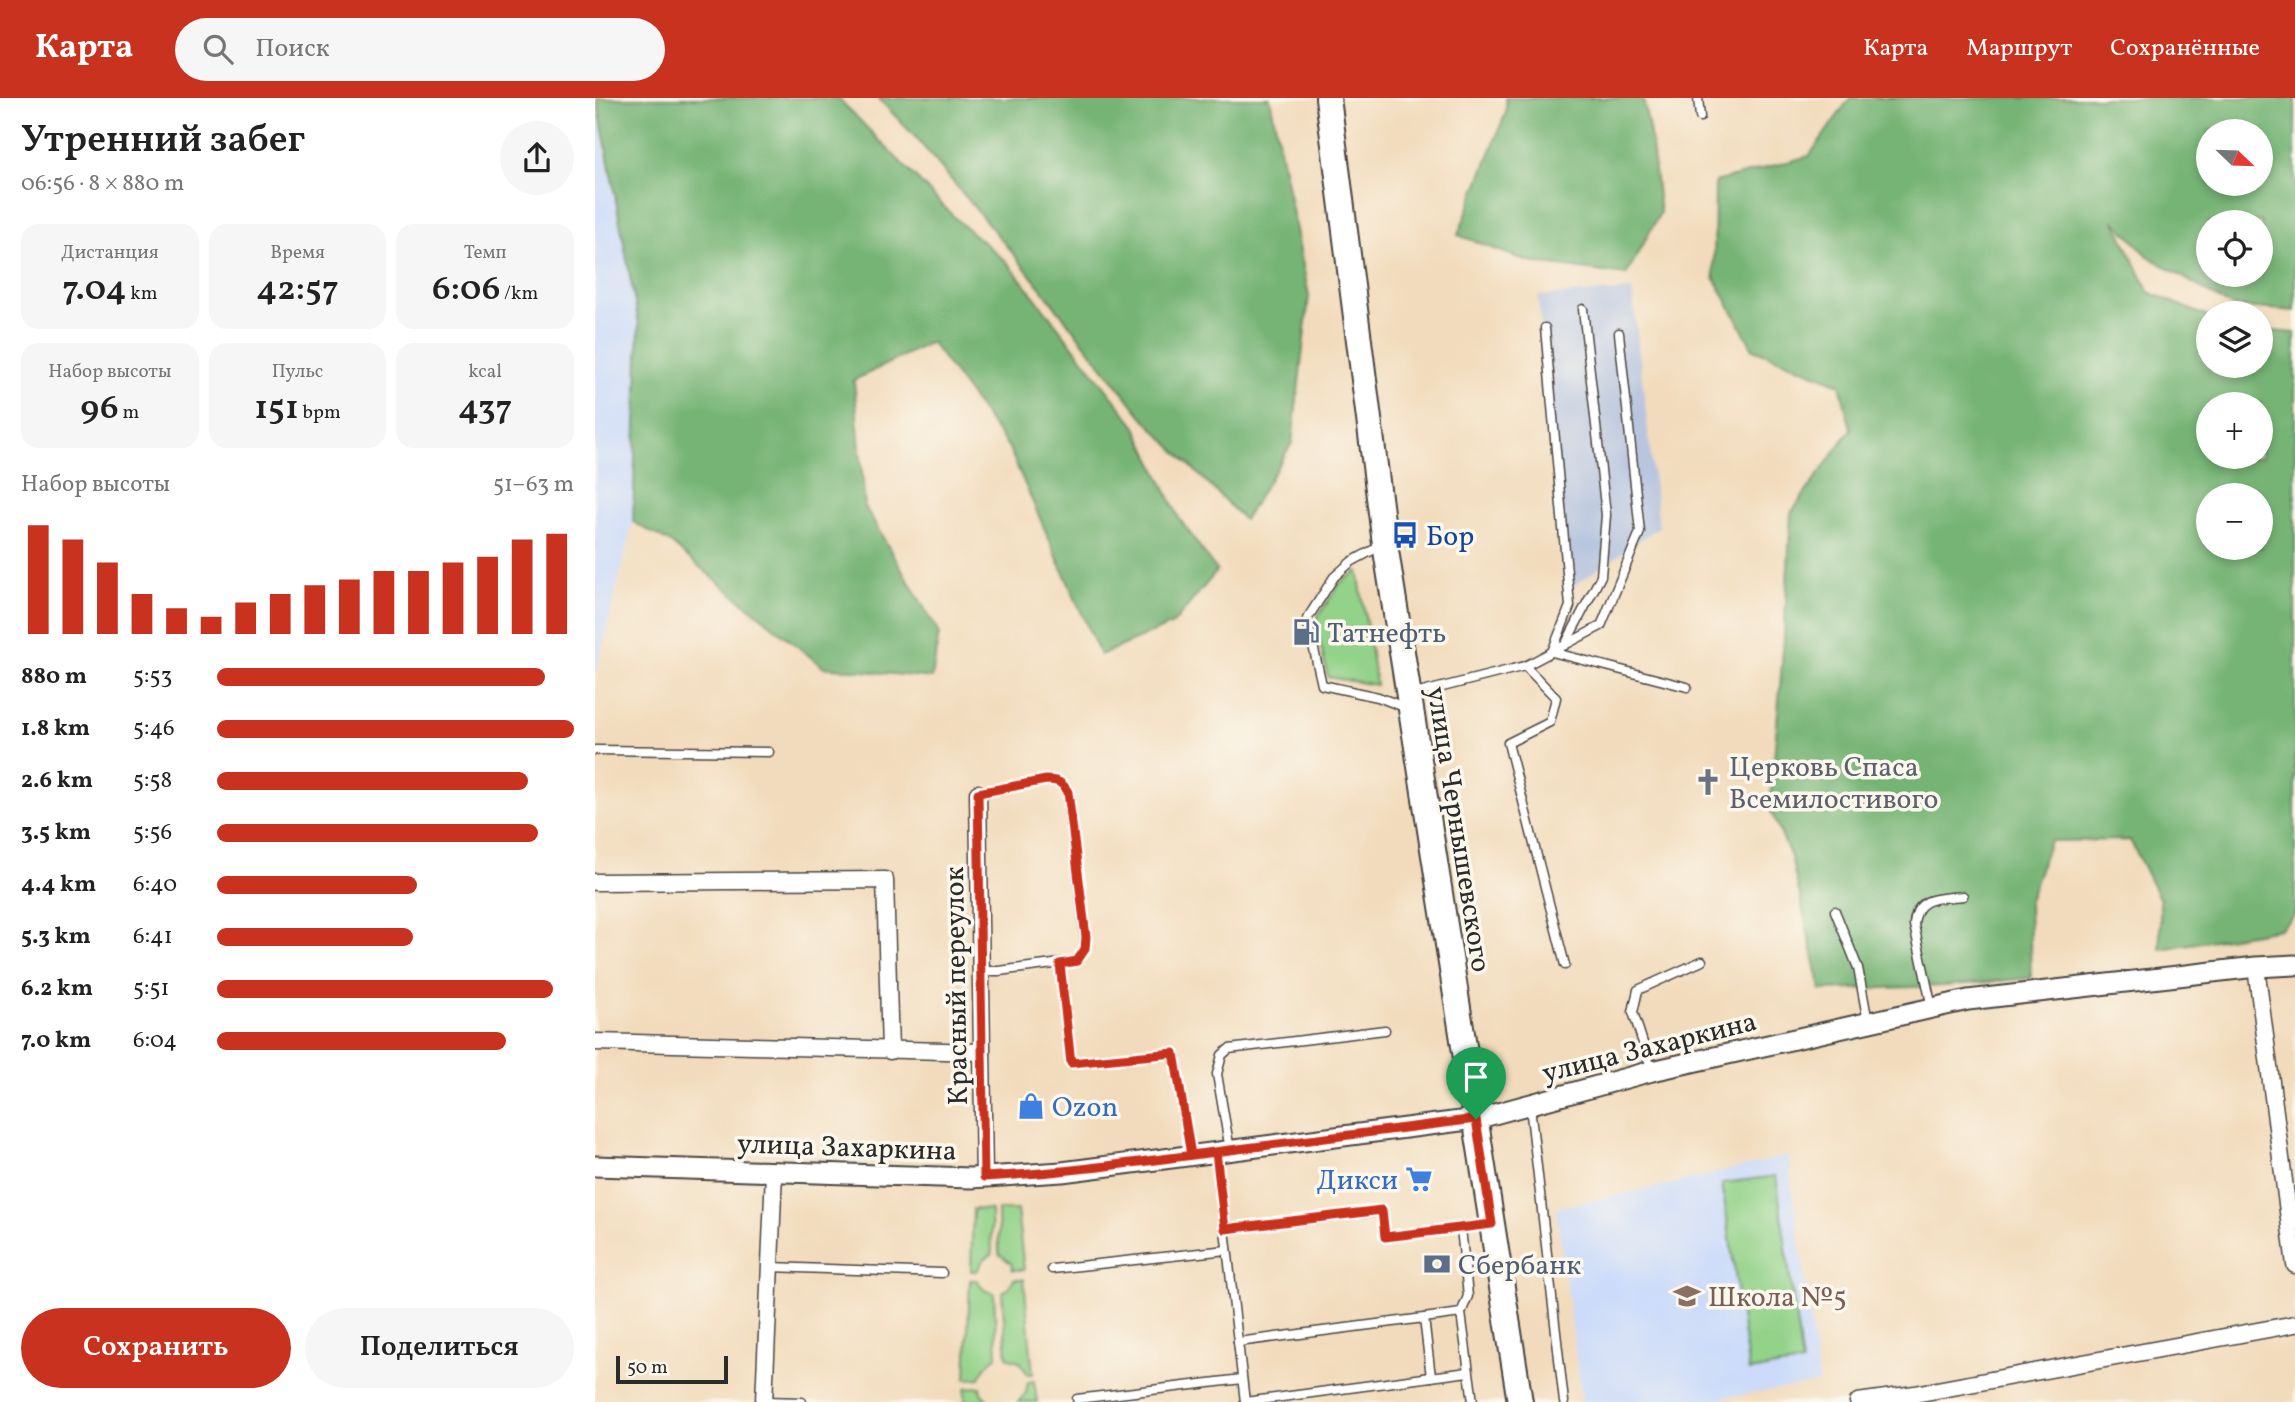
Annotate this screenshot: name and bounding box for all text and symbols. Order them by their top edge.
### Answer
search box [175,18,665,81]
text: Карта [35,26,133,72]
icon: search [199,30,237,68]
text: Поиск [255,31,330,67]
text: Карта [1863,32,1928,66]
text: Маршрут [1966,32,2072,66]
text: Сохранённые [2110,32,2260,66]
text: Утренний забег [21,115,305,168]
north arrow [2196,119,2273,196]
map controls [2196,119,2273,560]
button: share [500,121,574,195]
text: 06:56 · 8 × 880 m [21,168,184,200]
button: locate [2196,210,2273,287]
text: Дистанция [61,240,159,266]
text: Время [270,240,325,266]
text: Темп [464,240,507,266]
text: 7.04 [62,266,127,314]
text: 42:57 [256,266,339,314]
text: 6:06 [432,266,500,314]
text: km [127,281,158,307]
text: /km [500,281,538,307]
button: layers [2196,301,2273,378]
text: Набор высоты [48,359,171,385]
text: Пульс [272,359,323,385]
text: kcal [468,359,502,385]
text: 96 [80,385,119,433]
text: 151 [254,385,299,433]
text: 437 [458,385,512,433]
button: + [2196,392,2273,469]
text: m [119,400,139,426]
text: bpm [299,400,341,426]
text: Набор высоты [21,469,170,501]
text: 51–63 m [493,469,574,501]
button: − [2196,483,2273,560]
place label: Бор [1426,518,1474,557]
bus stop icon: Бор [1390,520,1420,550]
place label: Татнефть [1327,615,1446,654]
fuel station icon: Татнефть [1291,617,1321,647]
text: 880 m [21,661,87,693]
text: 5:53 [133,661,172,693]
street label: улица Чернышевского [1416,684,1499,975]
text: 1.8 km [21,713,90,745]
text: 5:46 [133,713,175,745]
place label: Церковь Спаса Всемилостивого [1729,749,1938,820]
text: 2.6 km [21,765,93,797]
text: 5:58 [133,765,172,797]
church icon: Церковь Спаса Всемилостивого [1693,767,1723,797]
text: 3.5 km [21,817,91,849]
text: 5:56 [133,817,172,849]
street label: Красный переулок [936,866,979,1106]
text: 4.4 km [21,869,96,901]
text: 6:40 [133,869,177,901]
text: 5.3 km [21,921,91,953]
text: 6:41 [133,921,173,953]
text: 6.2 km [21,973,93,1005]
text: 5:51 [133,973,169,1005]
street label: улица Захаркина [1538,1003,1761,1094]
text: 7.0 km [21,1025,91,1057]
text: 6:04 [133,1025,177,1057]
pin [1446,1047,1506,1119]
icon: arrive [1457,1058,1495,1096]
place label: Ozon [1052,1089,1118,1128]
shop icon: Ozon [1016,1091,1046,1121]
street label: улица Захаркина [736,1125,957,1172]
place label: Дикси [1317,1162,1398,1201]
supermarket icon: Дикси [1404,1164,1434,1194]
place label: Сбербанк [1458,1247,1581,1286]
bank icon: Сбербанк [1422,1249,1452,1279]
place label: Школа №5 [1708,1279,1847,1318]
school or university icon: Школа №5 [1672,1281,1702,1311]
button: Сохранить [21,1308,291,1388]
button: Поделиться [305,1308,574,1388]
scale bar [616,1353,728,1385]
text: 50 m [627,1355,668,1381]

